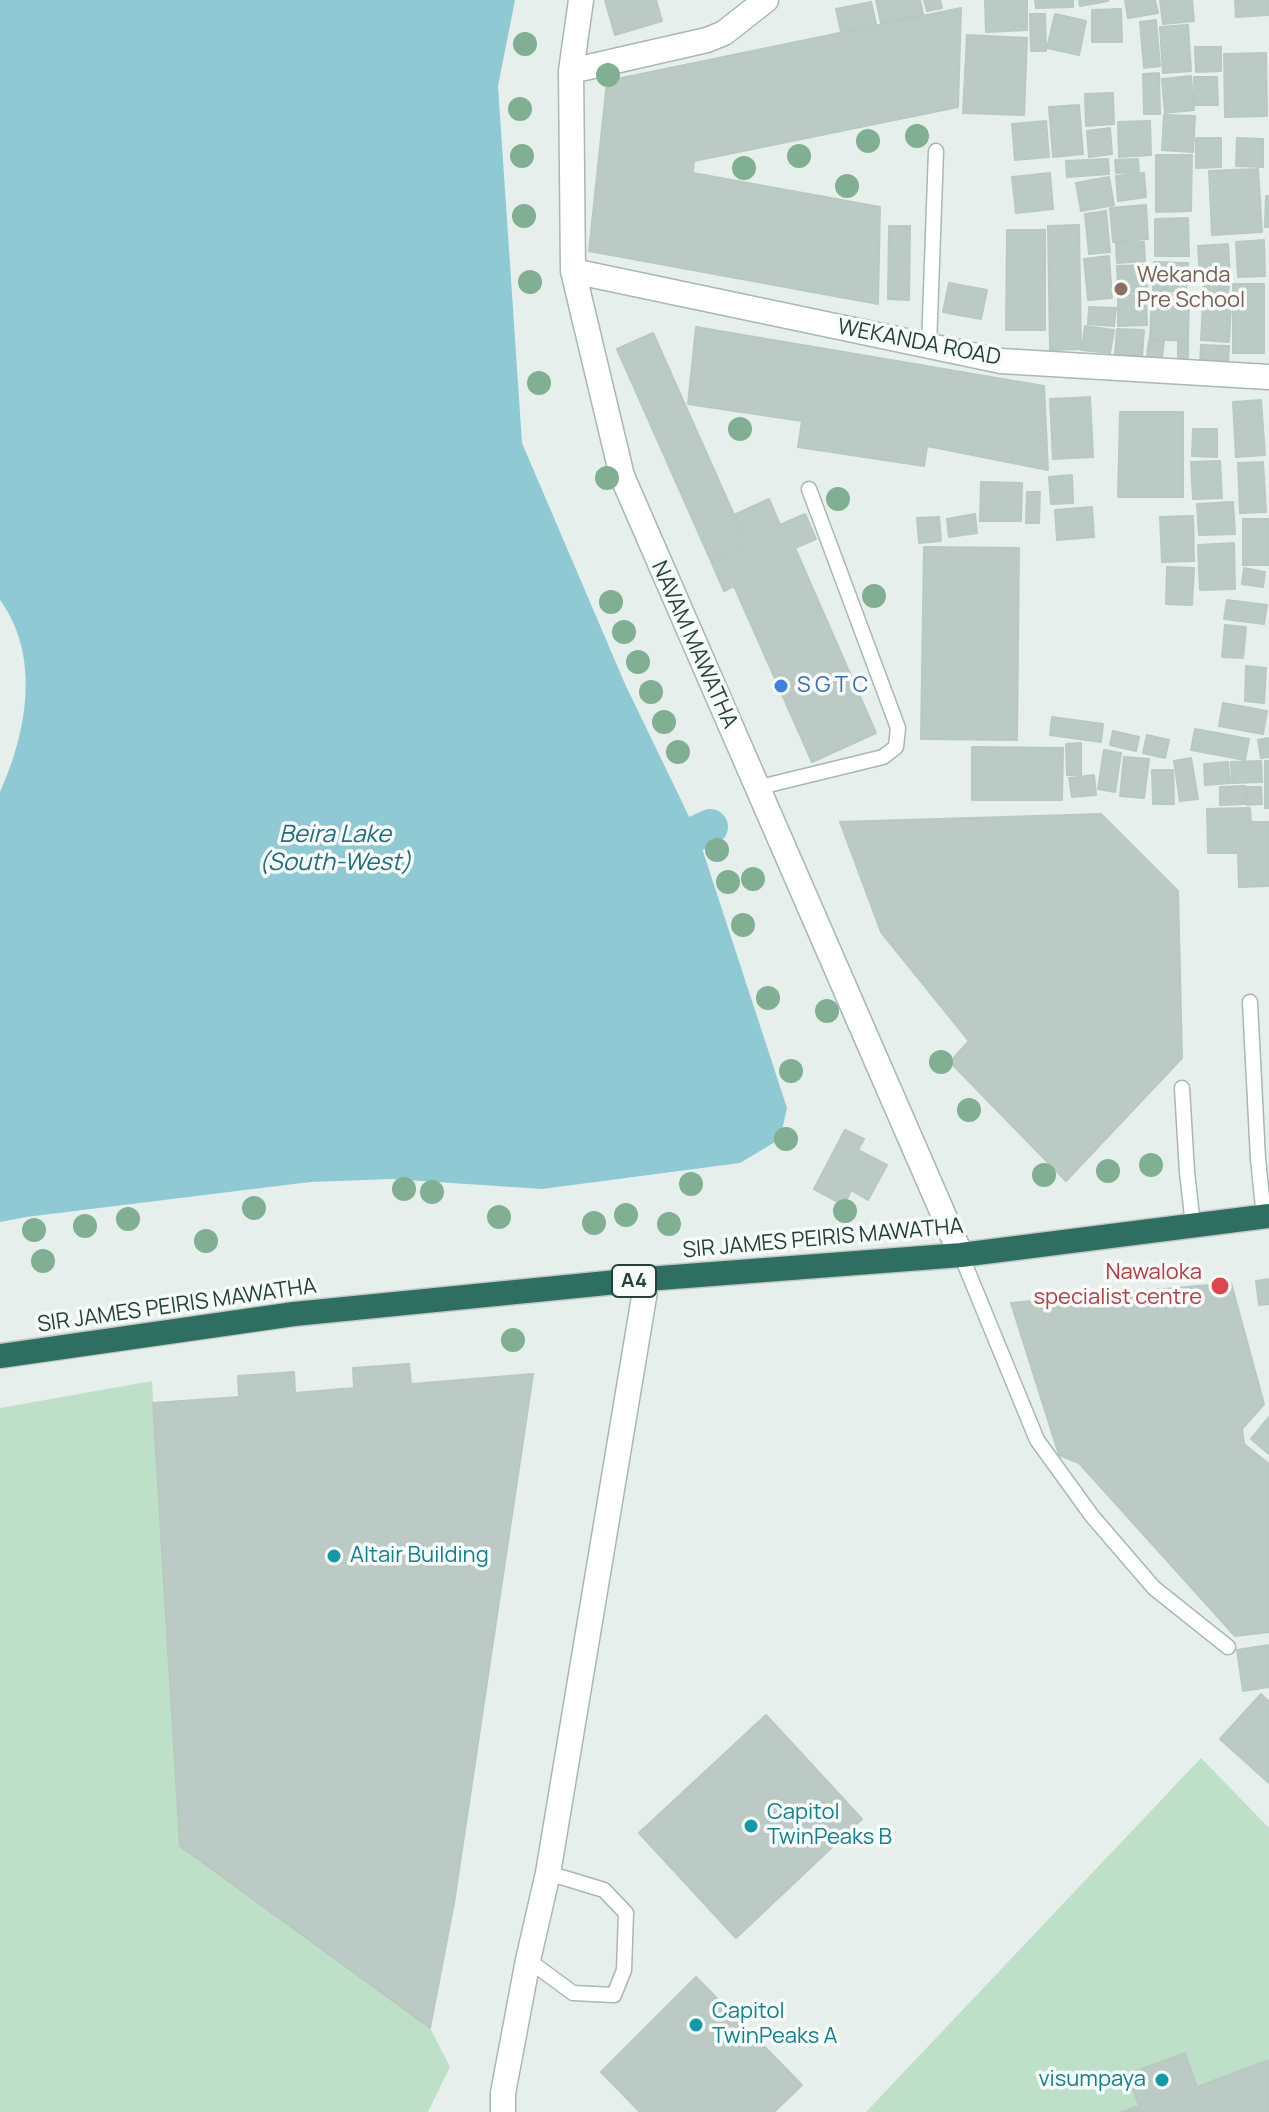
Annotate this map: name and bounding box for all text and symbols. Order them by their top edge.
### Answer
place label: Wekanda Pre School [1137,263,1245,314]
marker: Wekanda Pre School [1112,280,1130,298]
street label: WEKANDA ROAD [835,314,1003,372]
street label: NAVAM MAWATHA [645,557,743,733]
place label: S G T C [797,673,868,699]
marker: S G T C [772,677,790,695]
water label: Beira Lake (South-West) [259,821,411,877]
street label: SIR JAMES PEIRIS MAWATHA [682,1214,964,1264]
place label: Nawaloka specialist centre [1034,1260,1202,1312]
road number: A4 [612,1265,656,1297]
street label: SIR JAMES PEIRIS MAWATHA [36,1273,318,1339]
marker: Nawaloka specialist centre [1209,1275,1231,1297]
place label: Altair Building [350,1543,489,1569]
marker: Altair Building [325,1547,343,1565]
place label: Capitol TwinPeaks B [767,1800,892,1852]
marker: Capitol TwinPeaks B [742,1817,760,1835]
place label: Capitol TwinPeaks A [712,1999,838,2050]
marker: Capitol TwinPeaks A [687,2016,705,2034]
place label: visumpaya [1038,2067,1146,2093]
marker: visumpaya [1153,2071,1171,2089]

